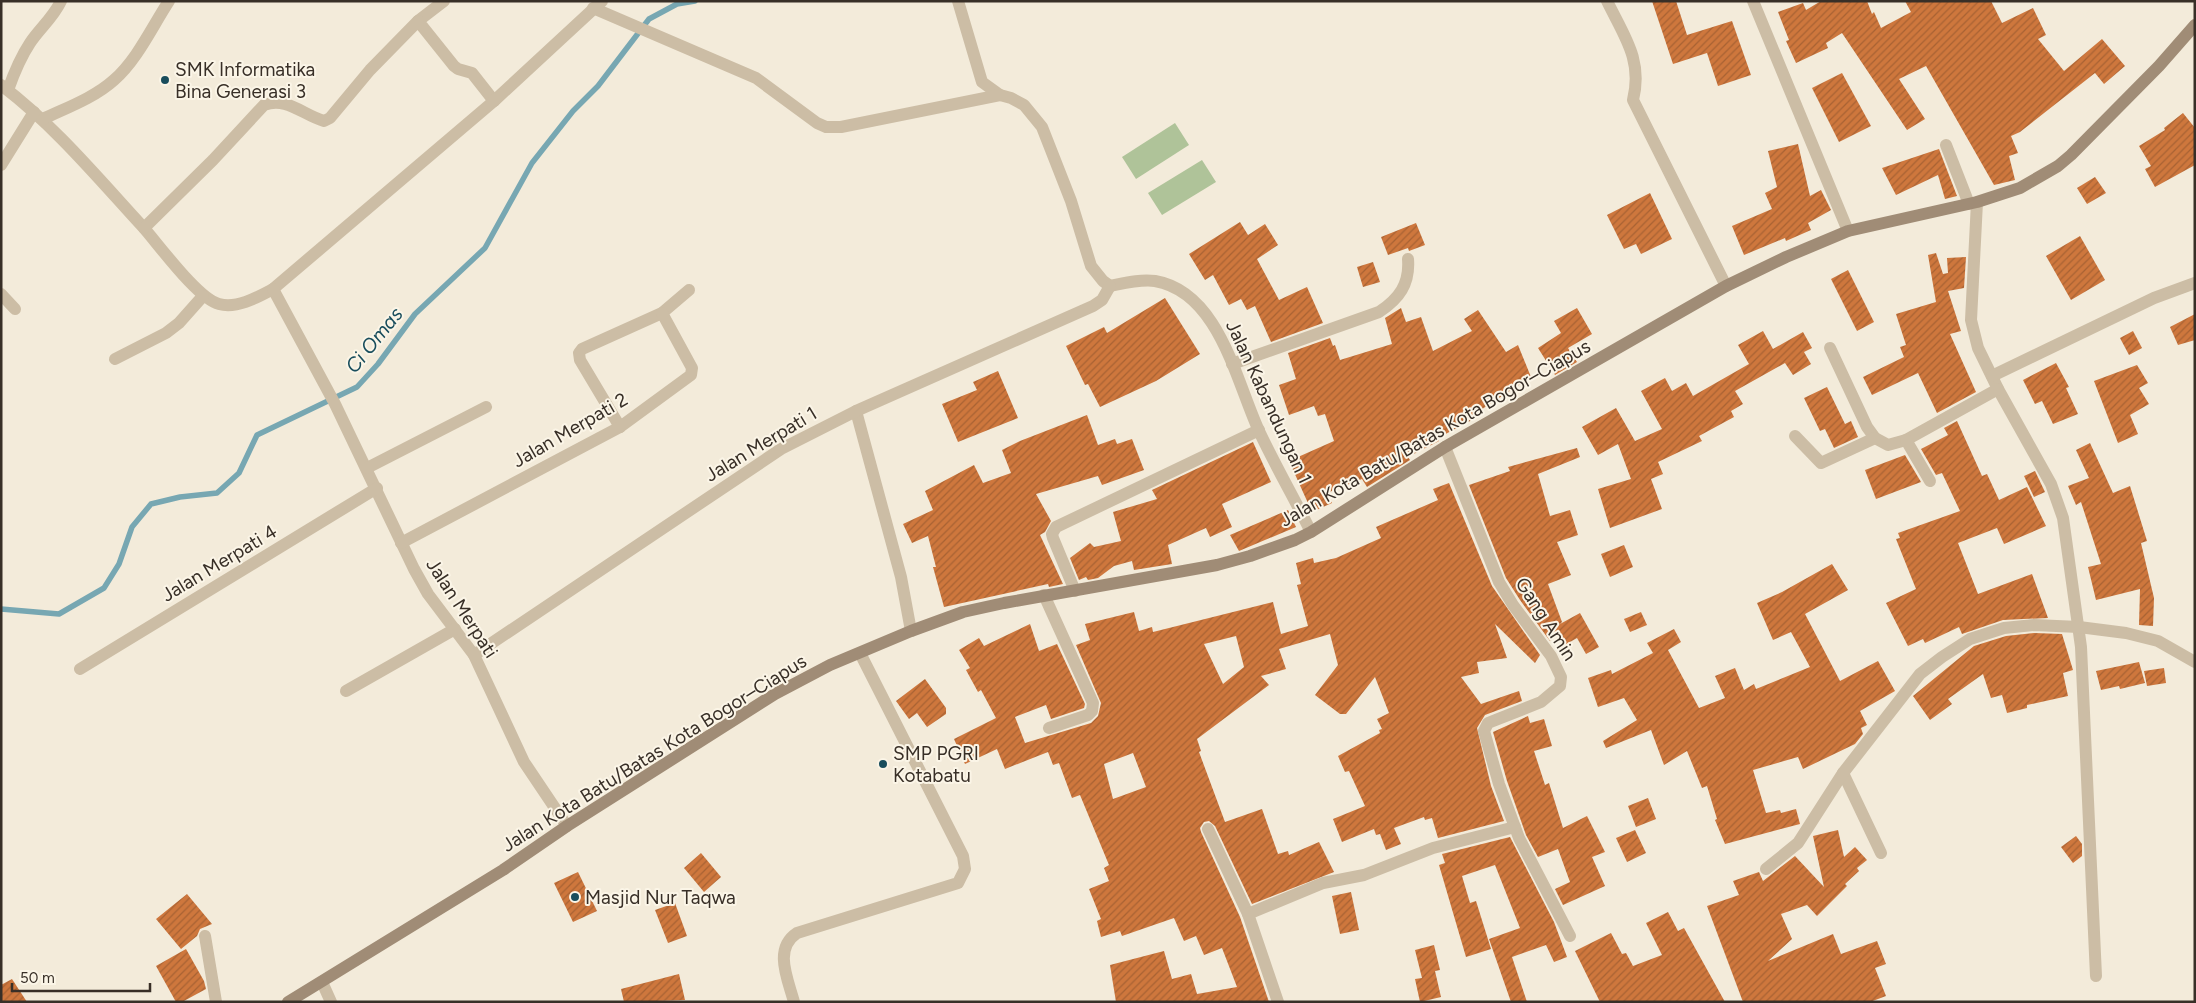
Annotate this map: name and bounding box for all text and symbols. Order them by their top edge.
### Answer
place label: SMK Informatika Bina Generasi 3 [175,58,315,103]
marker: SMK Informatika Bina Generasi 3 [159,74,171,86]
water label: Ci Omas [340,302,408,378]
street label: Jalan Kabandungan 1 [1221,317,1317,487]
street label: Jalan Kota Batu/Batas Kota Bogor–Ciapus [1276,334,1595,532]
street label: Jalan Merpati 2 [508,388,632,472]
street label: Jalan Merpati 1 [701,402,821,486]
street label: Jalan Merpati 4 [157,519,281,606]
street label: Jalan Merpati [421,554,503,662]
street label: Gang Amin [1511,573,1581,665]
street label: Jalan Kota Batu/Batas Kota Bogor–Ciapus [497,649,811,857]
place label: SMP PGRI Kotabatu [893,742,979,787]
marker: SMP PGRI Kotabatu [877,758,889,770]
place label: Masjid Nur Taqwa [585,886,736,909]
marker: Masjid Nur Taqwa [569,891,581,903]
scale bar [12,960,150,992]
text: 50 m [20,969,55,987]

